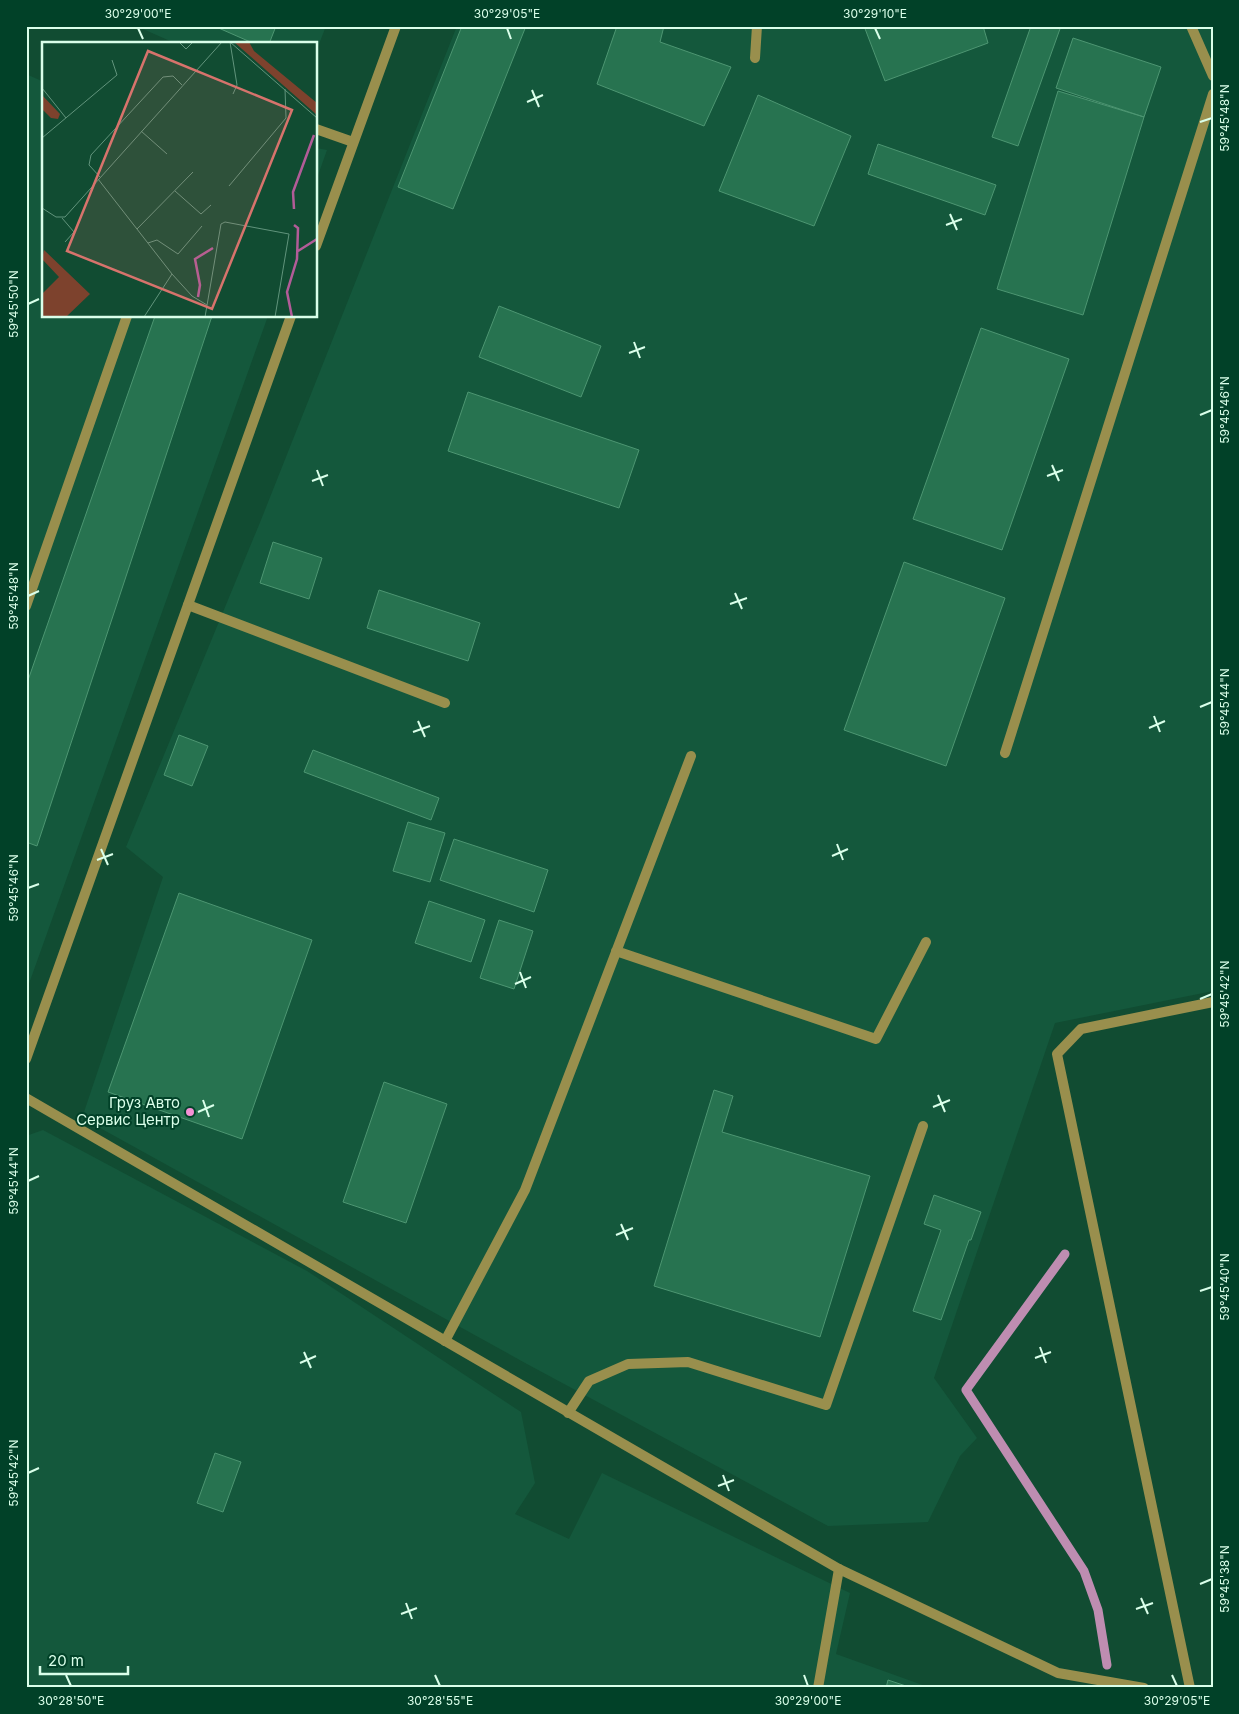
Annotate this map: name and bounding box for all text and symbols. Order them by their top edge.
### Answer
text: 30°29'00"E [105,6,171,21]
text: 30°29'05"E [474,6,540,21]
text: 30°29'10"E [843,6,907,21]
inset map [42,42,318,318]
text: 59°45'48"N [1217,84,1232,152]
text: 59°45'50"N [6,270,21,338]
text: 59°45'46"N [1217,376,1232,444]
text: 59°45'48"N [6,562,21,630]
text: 59°45'44"N [1217,668,1232,736]
text: 59°45'46"N [6,854,21,922]
text: 59°45'42"N [1217,960,1232,1028]
place label: Груз Авто Сервис Центр [76,1093,180,1129]
marker: Груз Авто Сервис Центр [184,1106,196,1118]
text: 59°45'44"N [6,1147,21,1215]
text: 59°45'40"N [1217,1253,1232,1321]
text: 59°45'42"N [6,1439,21,1507]
text: 59°45'38"N [1217,1545,1232,1613]
scale bar [40,1644,128,1676]
text: 20 m [48,1651,84,1670]
text: 30°28'50"E [38,1693,104,1708]
text: 30°28'55"E [407,1693,473,1708]
text: 30°29'00"E [775,1693,841,1708]
text: 30°29'05"E [1144,1693,1210,1708]

